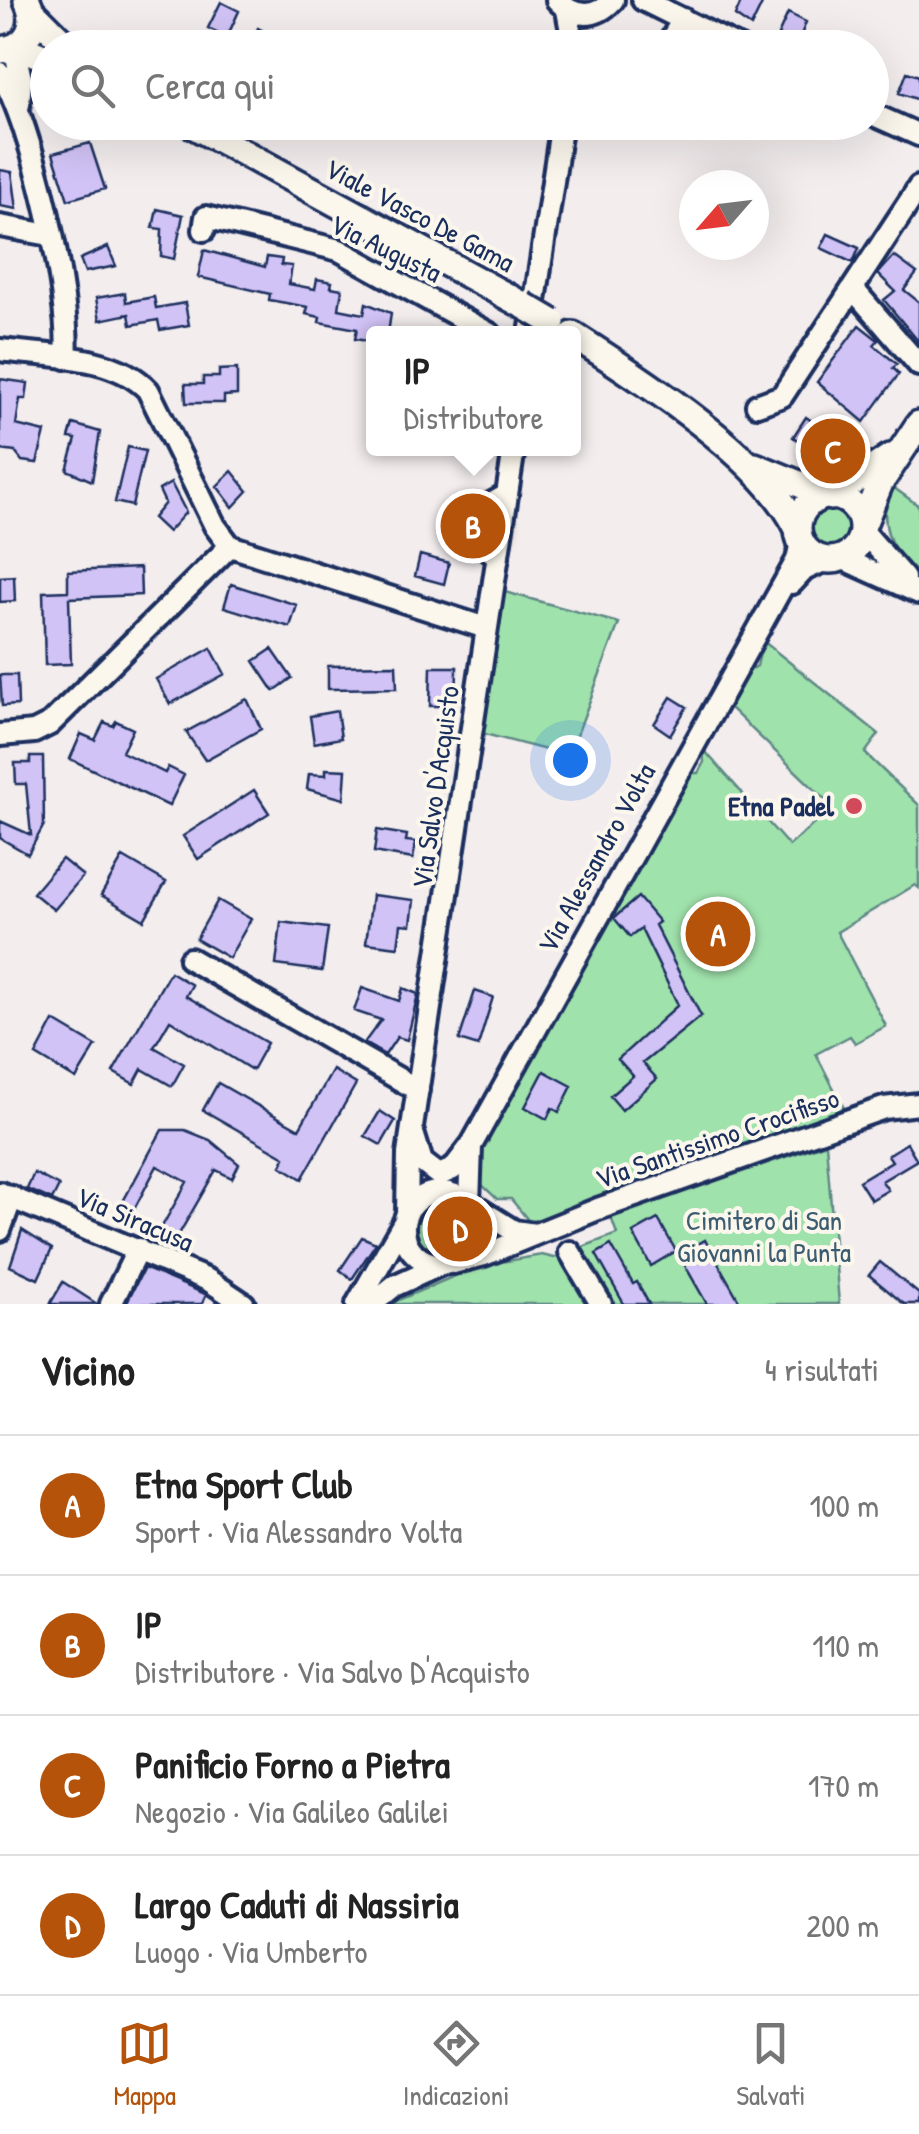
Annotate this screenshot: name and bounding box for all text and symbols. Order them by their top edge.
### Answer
search box [30,30,889,140]
icon: search [65,58,120,113]
text: Cerca qui [145,59,275,111]
street label: Viale Vasco De Gama [319,149,521,281]
north arrow [679,170,769,260]
street label: Via Augusta [324,205,448,291]
popup [366,326,581,456]
text: IP [403,344,431,396]
text: Distributore [403,396,544,439]
pin: C [800,414,866,488]
pin: B [440,488,506,564]
street label: Via Salvo D'Acquisto [402,683,468,891]
your location [545,735,596,786]
street label: Via Alessandro Volta [528,756,664,960]
place label: Etna Padel [728,787,835,825]
marker: Etna Padel [843,795,865,817]
pin: A [686,896,750,972]
street label: Via Santissimo Crocifisso [590,1079,844,1197]
street label: Via Siracusa [70,1177,200,1261]
pin: D [428,1192,492,1266]
park label: Cimitero di San Giovanni la Punta [677,1201,851,1271]
text: Vicino [40,1341,135,1398]
text: 4 risultati [765,1348,879,1391]
text: Etna Sport Club [135,1458,353,1510]
text: A [65,1484,80,1527]
text: 100 m [810,1484,879,1527]
text: Sport · Via Alessandro Volta [135,1510,462,1553]
text: IP [135,1598,162,1650]
text: B [64,1624,81,1667]
text: 110 m [812,1624,879,1667]
text: Distributore · Via Salvo D'Acquisto [135,1650,530,1693]
text: Panificio Forno a Pietra [135,1738,450,1790]
text: C [64,1764,81,1807]
text: 170 m [808,1764,879,1807]
text: Negozio · Via Galileo Galilei [135,1790,449,1833]
text: Largo Caduti di Nassiria [135,1878,459,1930]
text: D [65,1904,80,1947]
text: 200 m [806,1904,879,1947]
text: Luogo · Via Umberto [135,1930,367,1973]
tab: Mappa [113,2016,176,2114]
tab: Indicazioni [403,2016,509,2114]
tab: Salvati [736,2016,806,2114]

